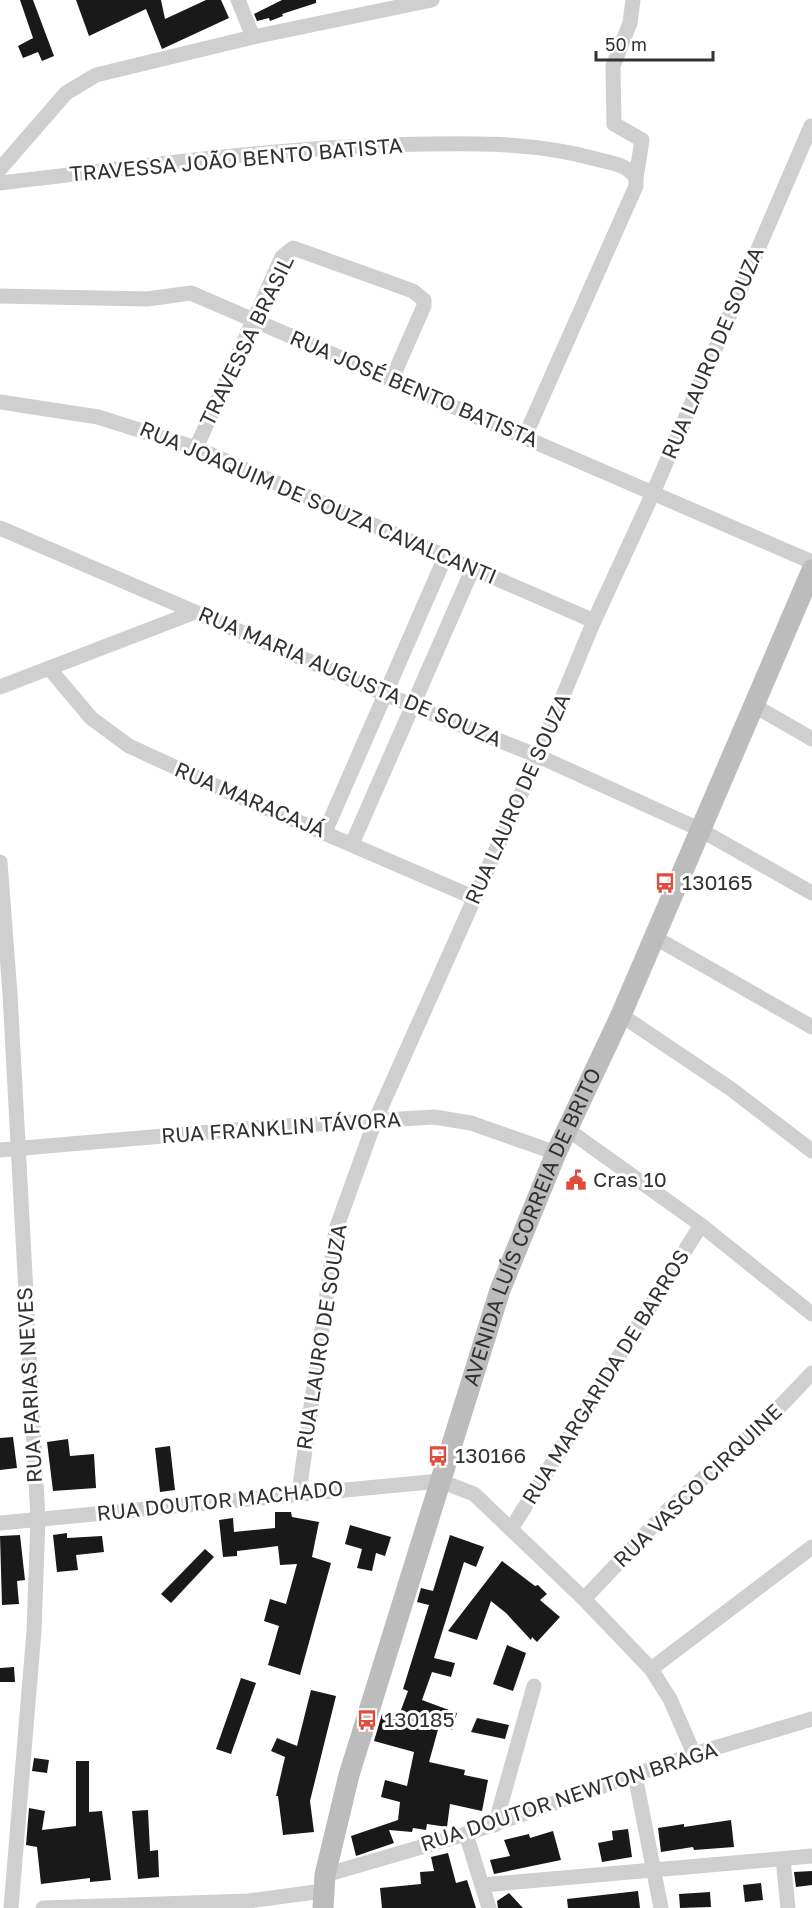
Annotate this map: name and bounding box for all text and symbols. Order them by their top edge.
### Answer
scale bar [596,24,713,62]
text: 50 m [605,33,647,55]
street label: TRAVESSA JOÃO BENTO BATISTA [68,131,403,187]
street label: RUA LAURO DE SOUZA [656,242,769,463]
street label: TRAVESSA BRASIL [194,251,299,430]
street label: RUA JOSÉ BENTO BATISTA [286,324,543,452]
street label: RUA JOAQUIM DE SOUZA CAVALCANTI [136,415,501,589]
street label: RUA MARIA AUGUSTA DE SOUZA [195,600,506,752]
street label: RUA LAURO DE SOUZA [459,689,575,908]
street label: RUA MARACAJÁ [171,756,330,843]
place label: 130165 [682,869,753,895]
bus stop icon: 130165 [653,871,677,895]
street label: AVENIDA LUÍS CORREIA DE BRITO [457,1064,606,1389]
street label: RUA FRANKLIN TÁVORA [160,1106,402,1148]
place label: Cras 10 [593,1166,667,1192]
public building icon: Cras 10 [564,1168,588,1192]
street label: RUA LAURO DE SOUZA [290,1222,352,1452]
street label: RUA MARGARIDA DE BARROS [516,1244,694,1509]
street label: RUA FARIAS NEVES [11,1286,47,1484]
street label: RUA VASCO CIRQUINE [608,1398,787,1572]
place label: 130166 [455,1442,526,1468]
bus stop icon: 130166 [426,1444,450,1468]
street label: RUA DOUTOR MACHADO [95,1474,344,1526]
place label: 130185 [384,1706,455,1732]
bus stop icon: 130185 [355,1708,379,1732]
street label: RUA DOUTOR NEWTON BRAGA [417,1736,720,1856]

